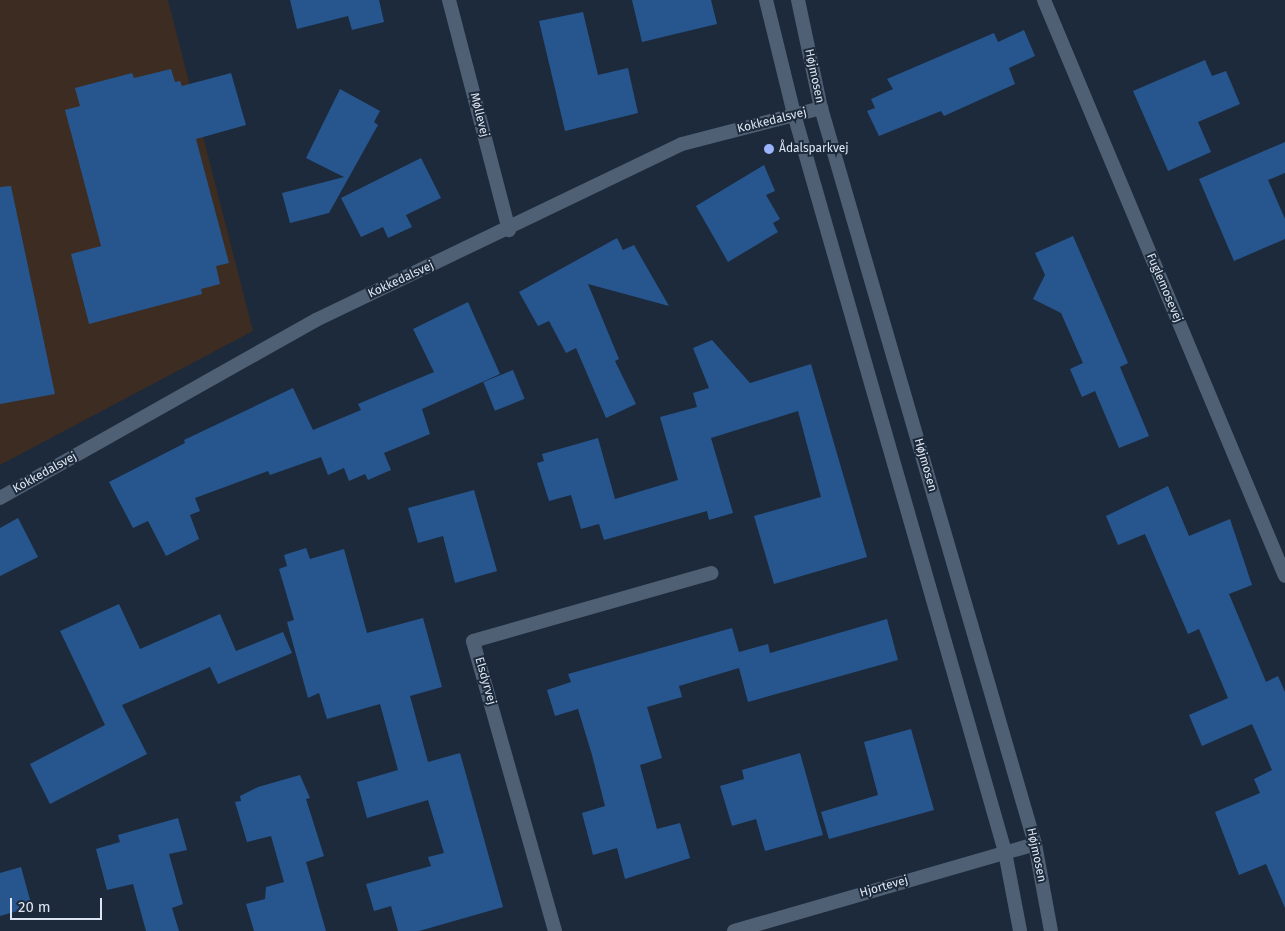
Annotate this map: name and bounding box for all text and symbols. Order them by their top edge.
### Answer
street label: Højmosen [801,48,827,104]
street label: Møllevej [467,91,491,139]
street label: Kokkedalsvej [736,105,808,137]
place label: Ådalsparkvej [779,142,849,156]
marker: Ådalsparkvej [763,143,775,155]
street label: Fuglemosevej [1143,251,1185,325]
street label: Kokkedalsvej [366,258,436,302]
street label: Højmosen [910,437,940,493]
street label: Kokkedalsvej [11,450,79,496]
street label: Elsdyrvej [471,656,499,706]
street label: Højmosen [1023,827,1049,883]
street label: Hjortevej [858,873,910,901]
scale bar [12,888,105,920]
text: 20 m [18,898,51,916]

